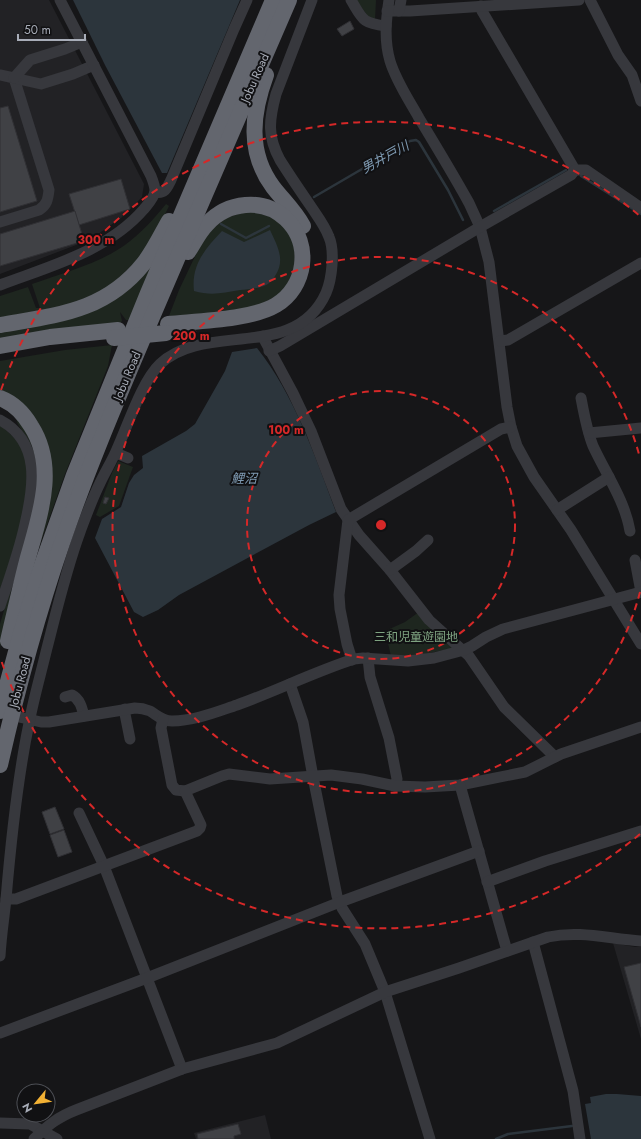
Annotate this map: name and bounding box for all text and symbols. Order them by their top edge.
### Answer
scale bar [18,16,85,42]
text: 50 m [24,21,51,39]
street label: Jobu Road [235,51,274,107]
water label: 男井戸川 [358,135,414,178]
text: 300 m [78,231,115,249]
text: 200 m [172,327,210,345]
street label: Jobu Road [108,349,145,405]
text: 100 m [268,421,304,439]
water label: 鯉沼 [231,469,259,488]
centre of rings [374,518,388,532]
park label: 三和児童遊園地 [374,628,458,646]
street label: Jobu Road [4,655,35,711]
north arrow [16,1083,56,1123]
text: N [18,1100,36,1116]

